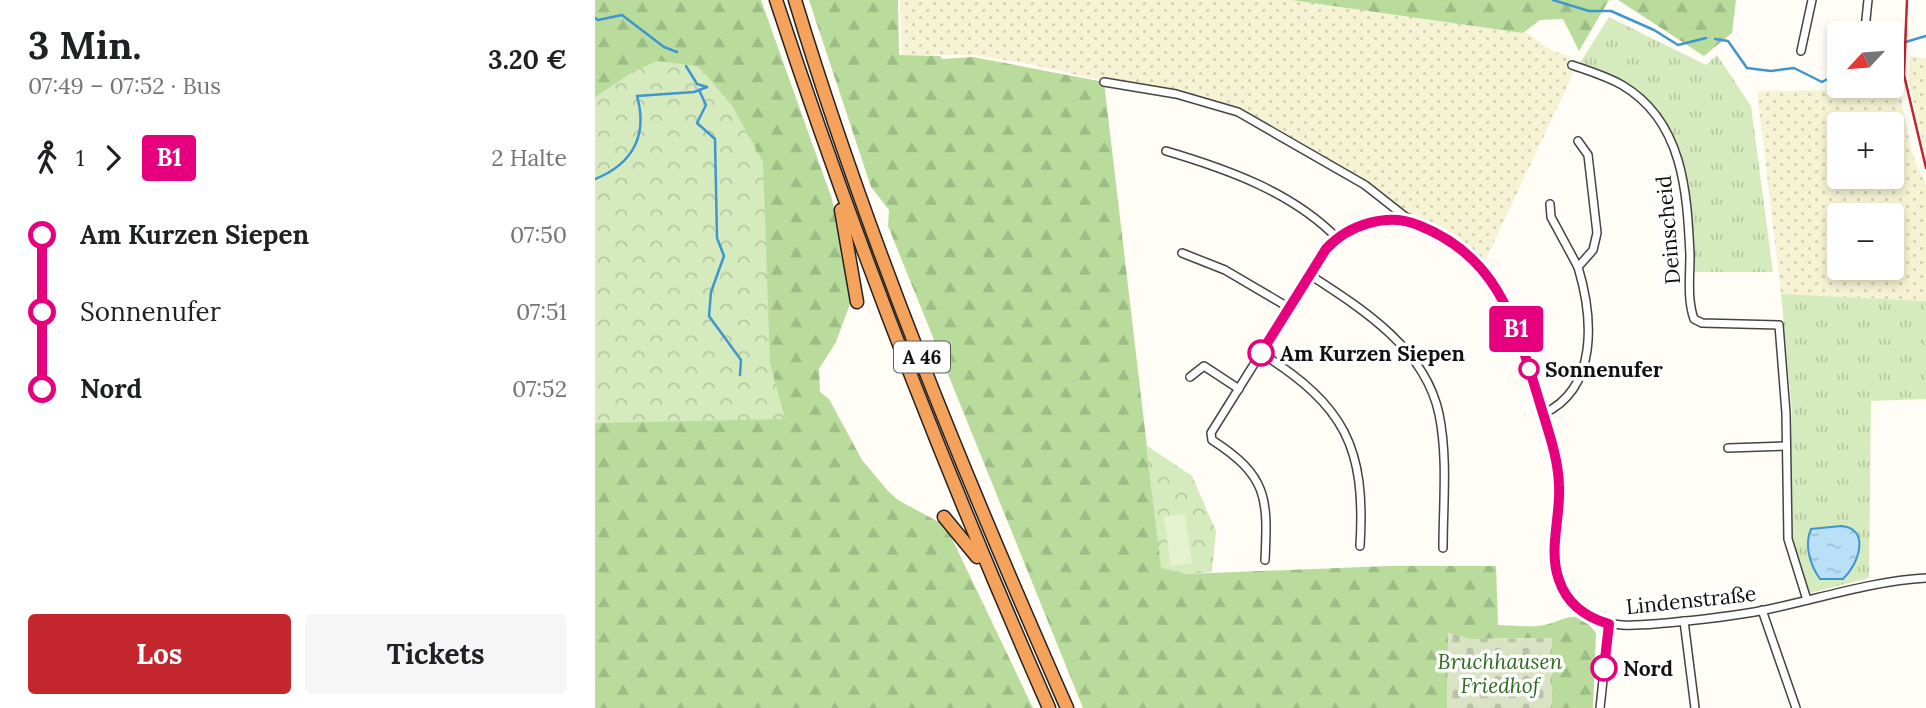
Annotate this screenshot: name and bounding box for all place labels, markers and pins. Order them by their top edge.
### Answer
marker: Am Kurzen Siepen [1248,340,1274,366]
place label: Am Kurzen Siepen [1280,340,1465,367]
place label: Sonnenufer [1545,356,1663,383]
marker: Sonnenufer [1519,359,1539,379]
marker: Nord [1591,655,1617,681]
place label: Nord [1623,655,1673,682]

